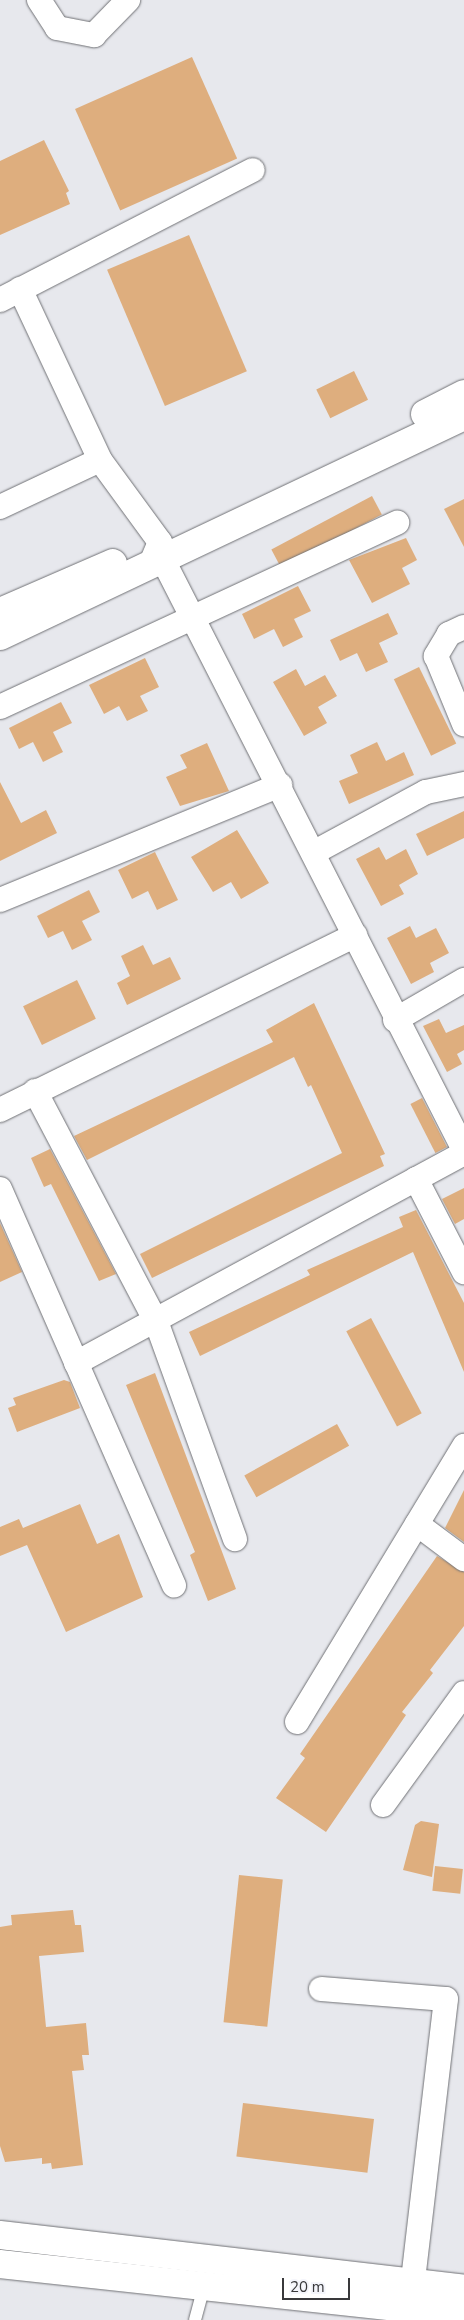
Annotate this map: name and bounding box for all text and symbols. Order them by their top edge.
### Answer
scale bar [284,2268,352,2300]
text: 20 m [290,2277,325,2297]

